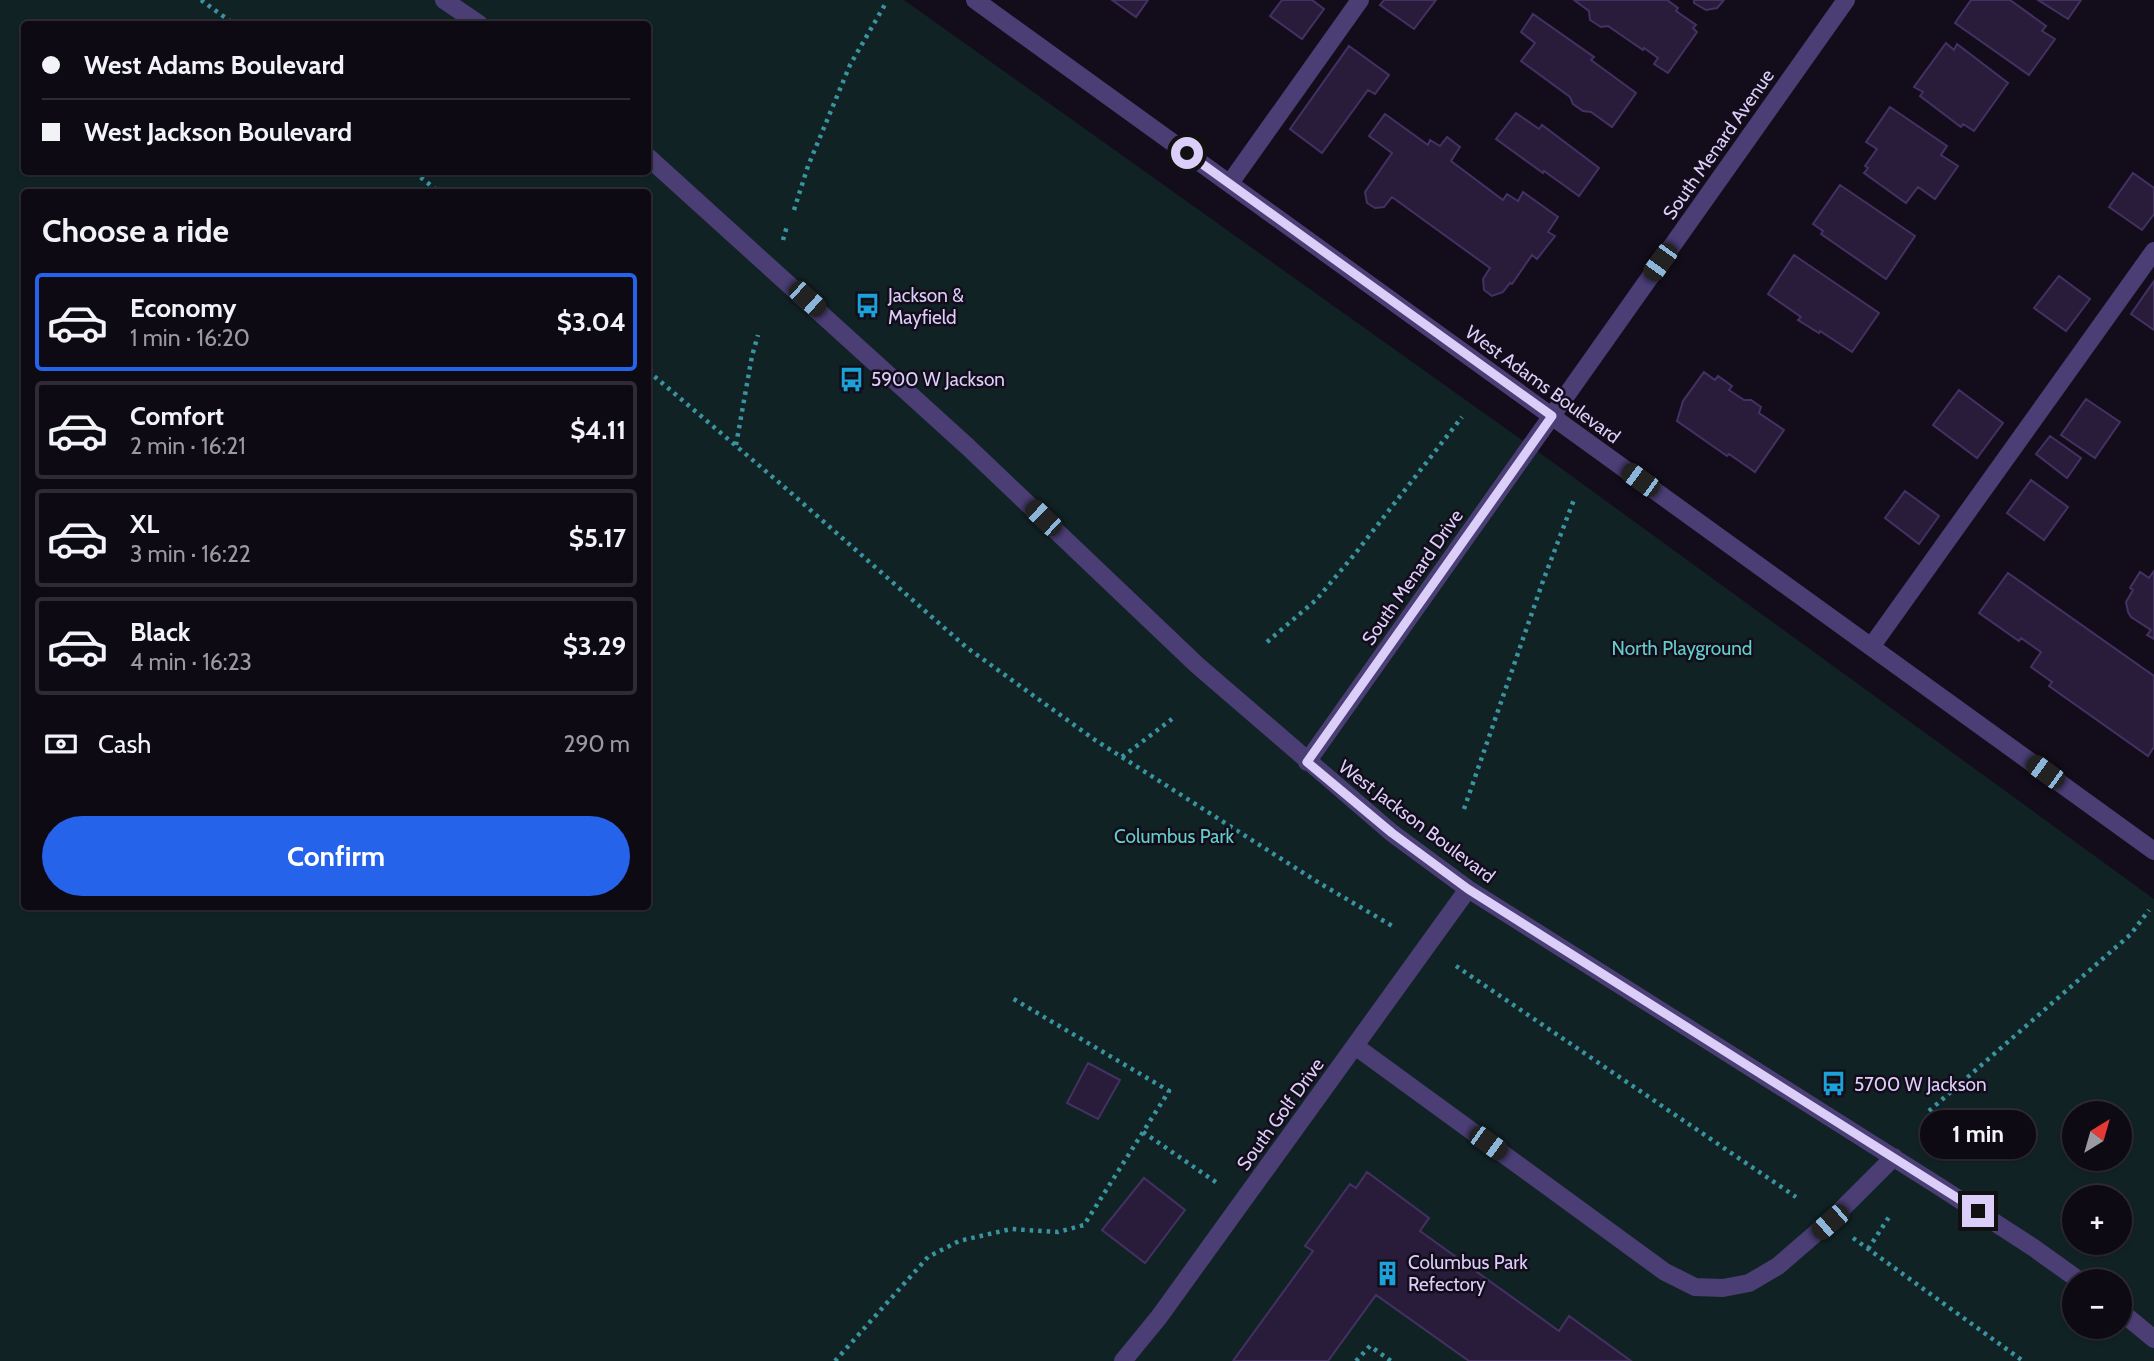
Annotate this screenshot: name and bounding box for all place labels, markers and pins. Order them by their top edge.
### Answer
place label: Jackson & Mayfield [887,284,964,329]
bus stop icon: Jackson & Mayfield [854,292,882,320]
bus stop icon: 5900 W Jackson [837,365,865,393]
place label: 5900 W Jackson [871,368,1005,391]
bus stop icon: 5700 W Jackson [1820,1070,1848,1098]
place label: 5700 W Jackson [1854,1073,1987,1096]
place label: Columbus Park Refectory [1408,1251,1528,1296]
building icon: Columbus Park Refectory [1374,1259,1402,1287]

